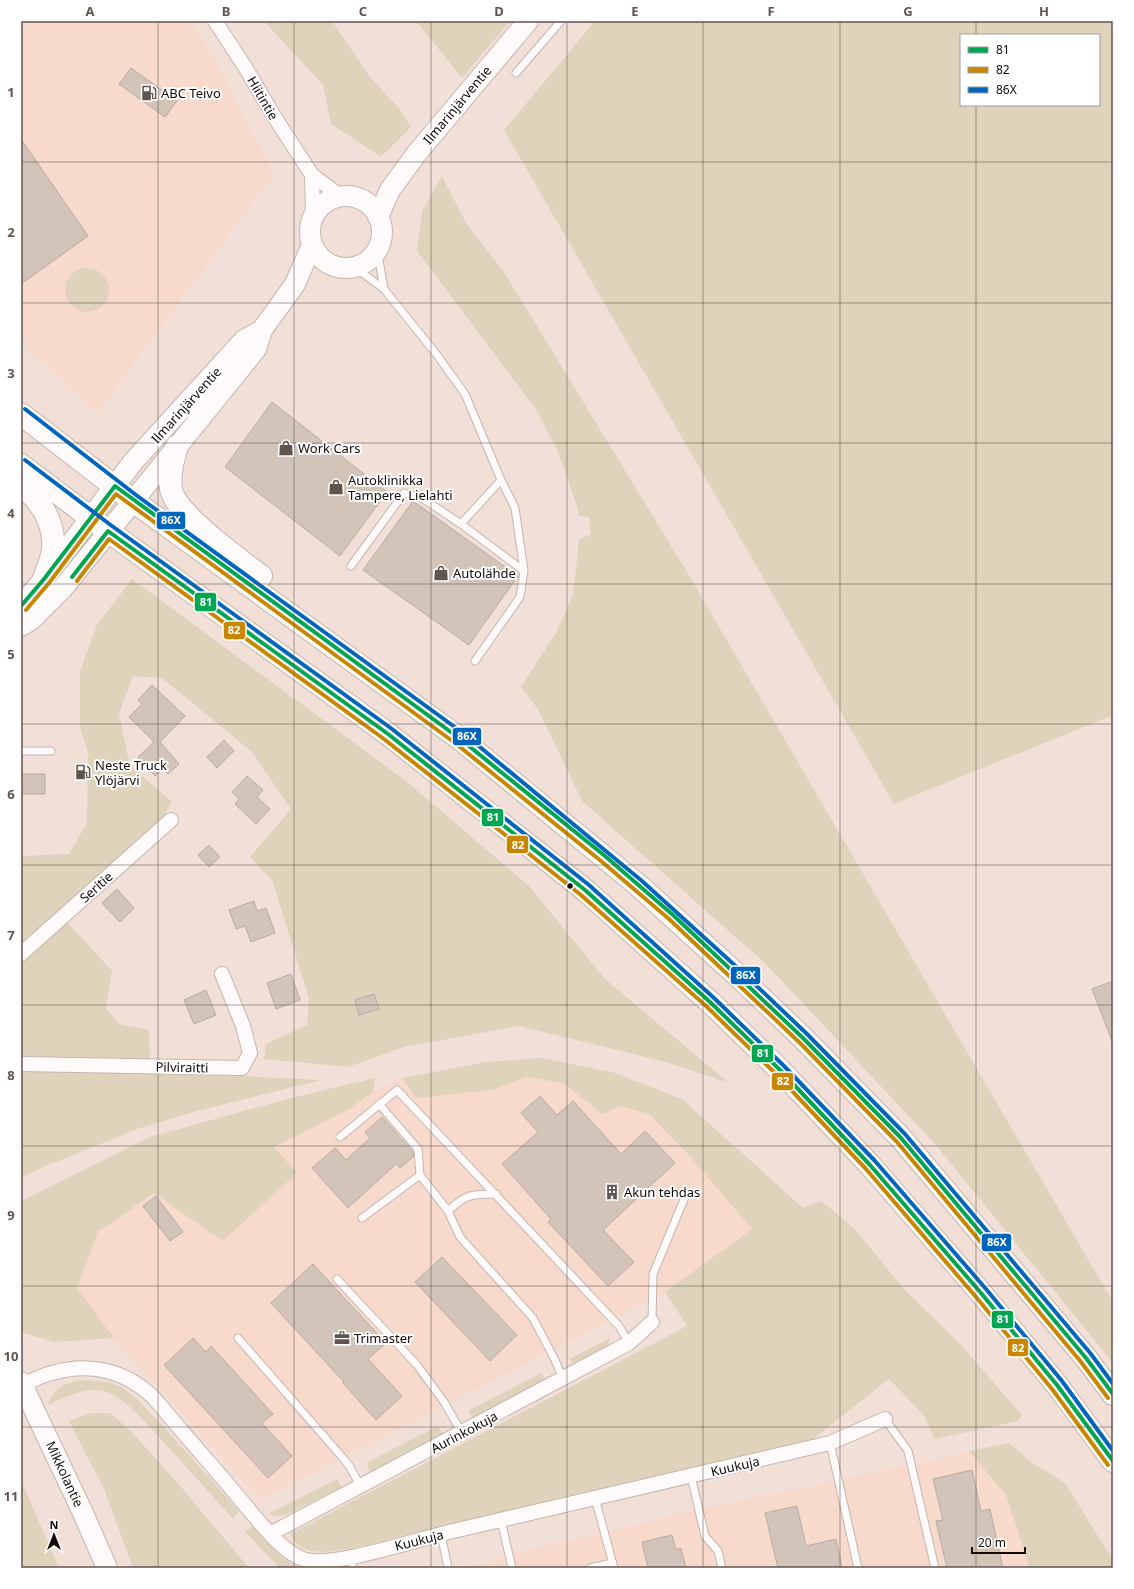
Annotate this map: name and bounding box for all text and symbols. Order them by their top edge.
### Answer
text: A [86,2,95,20]
text: B [222,2,230,20]
text: C [359,2,367,20]
text: D [494,2,504,20]
text: E [631,2,639,20]
text: F [767,2,775,20]
text: G [903,2,913,20]
text: H [1039,2,1049,20]
legend [960,34,1100,106]
text: 81 [996,41,1010,58]
text: 82 [996,61,1010,78]
street label: Ilmarinjärventie [419,62,495,148]
street label: Hiitintie [243,73,283,123]
text: 86X [996,81,1017,98]
text: 1 [7,83,15,101]
fuel station icon: ABC Teivo [140,84,158,102]
place label: ABC Teivo [161,84,221,102]
text: 2 [7,223,15,241]
street label: Ilmarinjärventie [147,363,225,447]
text: 3 [7,364,15,382]
shop icon: Work Cars [277,439,295,457]
place label: Work Cars [298,439,361,457]
place label: Autoklinikka Tampere, Lielahti [348,471,453,504]
shop icon: Autoklinikka Tampere, Lielahti [327,478,345,496]
text: 4 [7,504,15,522]
line badge: 86X [156,511,186,530]
text: 86X [161,512,182,527]
shop icon: Autolähde [432,564,450,582]
place label: Autolähde [453,564,516,582]
line badge: 81 [194,592,217,612]
text: 81 [200,594,212,609]
line badge: 82 [223,621,246,640]
text: 82 [228,622,240,637]
text: 5 [7,645,15,663]
line badge: 86X [452,727,482,746]
text: 86X [457,728,478,743]
place label: Neste Truck Ylöjärvi [95,756,167,789]
fuel station icon: Neste Truck Ylöjärvi [74,763,92,781]
text: 6 [7,785,15,803]
line badge: 81 [481,808,504,827]
text: 81 [487,809,499,824]
line badge: 82 [506,835,529,854]
text: 82 [512,837,524,852]
street label: Seritie [76,867,116,907]
unlabelled marker [565,881,575,891]
text: 7 [7,926,15,944]
line badge: 86X [730,966,761,985]
text: 86X [736,967,757,982]
line badge: 81 [751,1044,774,1063]
text: 81 [757,1045,769,1060]
street label: Pilviraitti [155,1058,209,1076]
text: 8 [7,1066,15,1084]
line badge: 82 [771,1072,794,1091]
text: 82 [777,1073,789,1088]
building icon: Akun tehdas [603,1183,621,1201]
place label: Akun tehdas [624,1183,700,1201]
text: 9 [7,1206,15,1224]
line badge: 86X [981,1233,1012,1252]
text: 86X [987,1234,1008,1249]
line badge: 81 [991,1310,1014,1329]
text: 81 [997,1311,1009,1326]
office icon: Trimaster [333,1329,351,1347]
place label: Trimaster [354,1329,413,1347]
line badge: 82 [1007,1338,1029,1357]
text: 82 [1012,1340,1024,1355]
text: 10 [4,1347,18,1365]
street label: Aurinkokuja [427,1407,501,1457]
street label: Mikkolantie [42,1438,88,1510]
street label: Kuukuja [709,1452,761,1480]
text: 11 [4,1487,18,1505]
north arrow [34,1515,74,1555]
text: N [50,1517,58,1532]
street label: Kuukuja [393,1525,445,1555]
scale bar [972,1529,1025,1555]
text: 20 m [978,1534,1006,1551]

